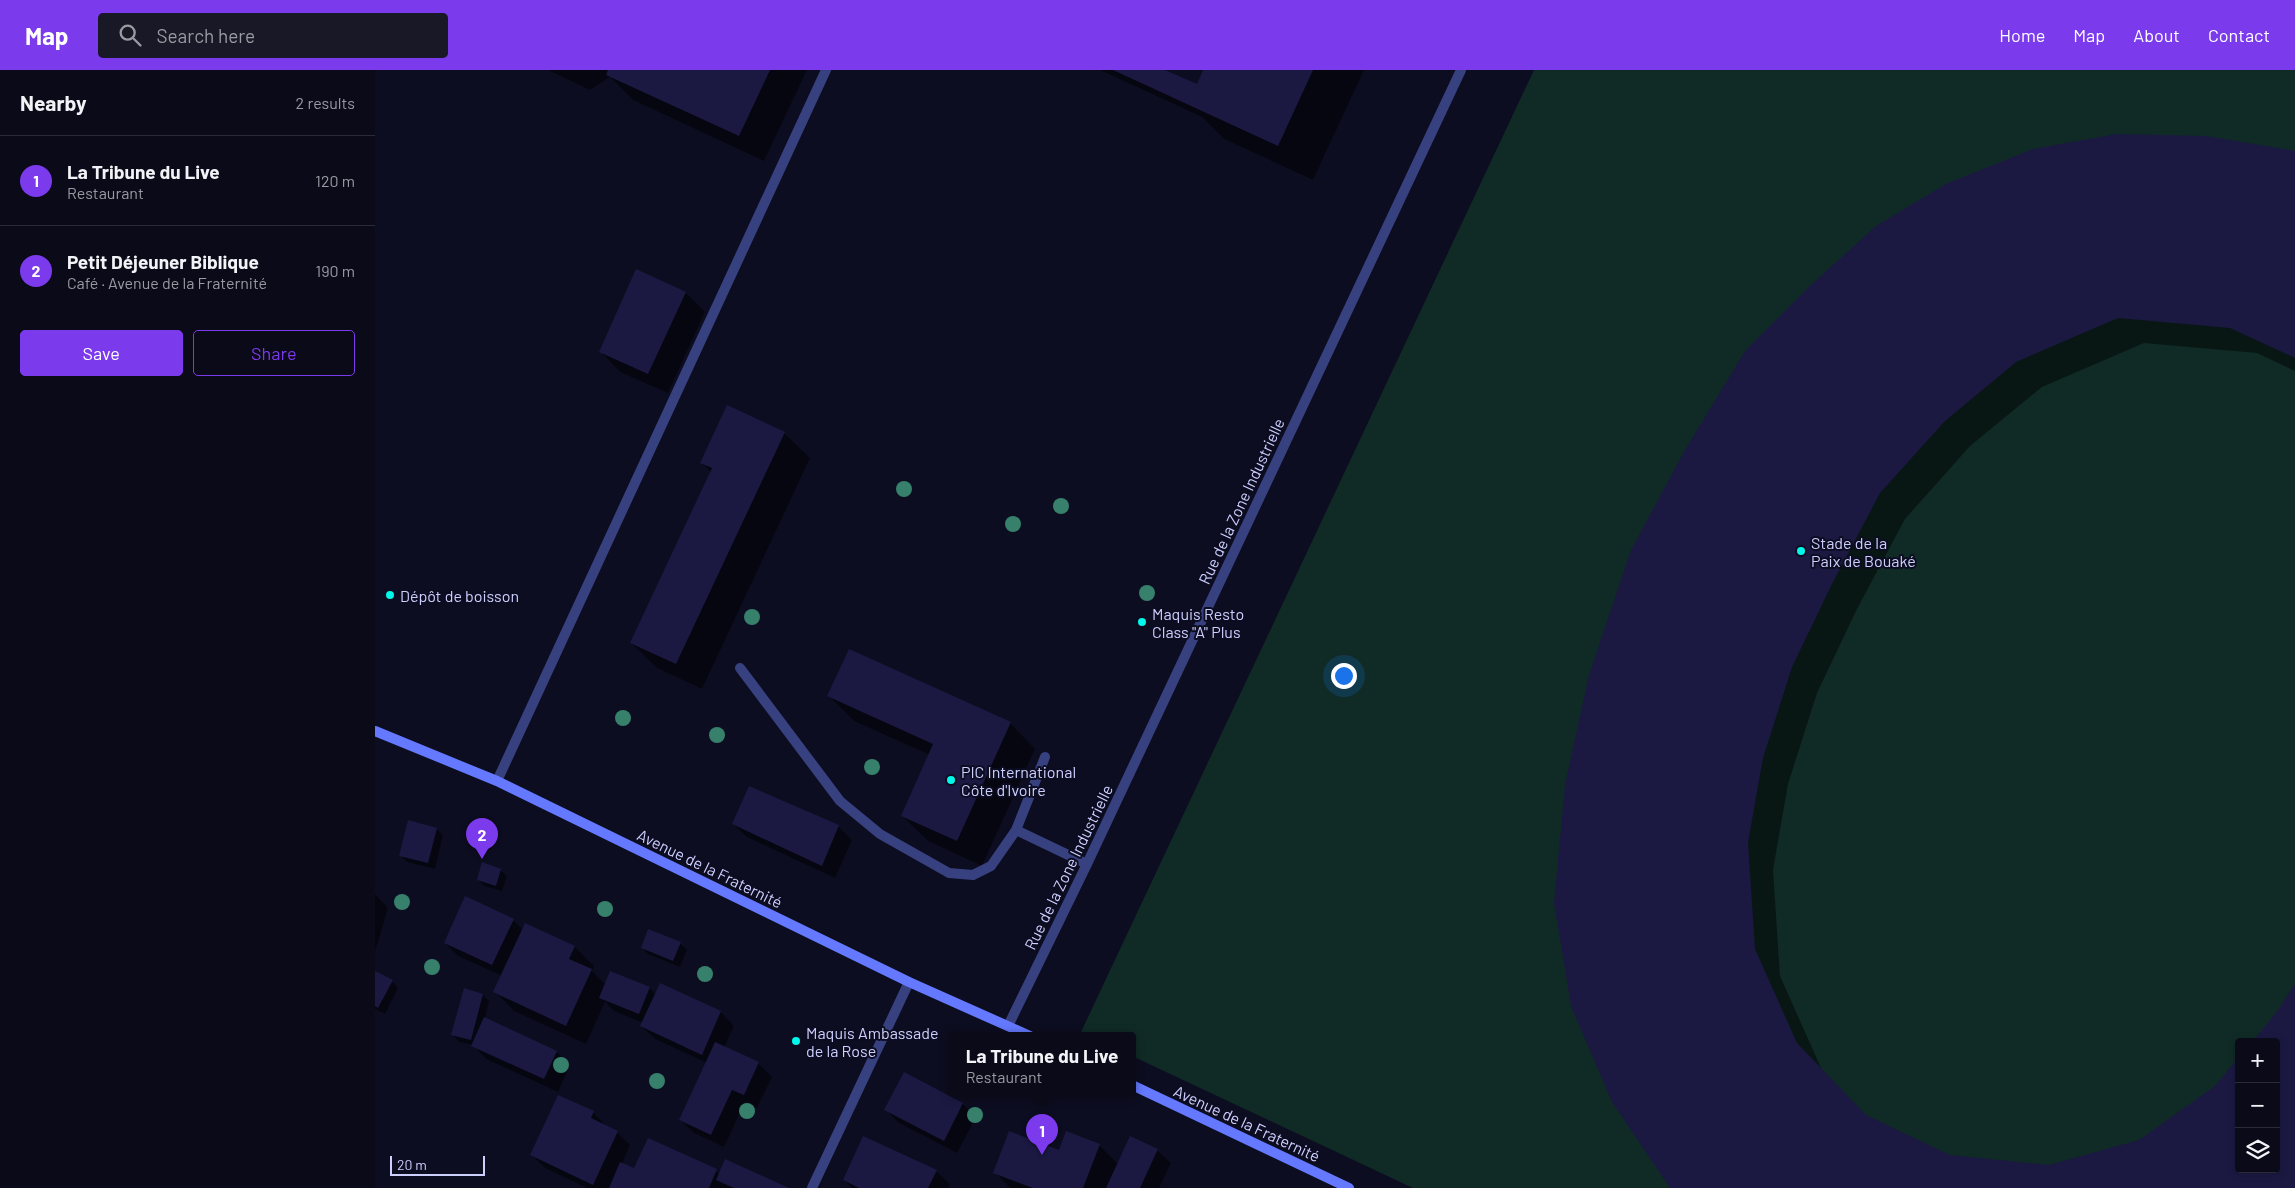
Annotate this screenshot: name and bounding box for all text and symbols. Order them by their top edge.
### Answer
search box [98,13,448,58]
text: Map [25,21,68,50]
icon: search [116,21,144,49]
text: Search here [156,24,255,47]
text: Home [1999,24,2045,46]
text: Map [2073,24,2105,46]
text: About [2133,24,2180,46]
text: Contact [2208,24,2270,46]
text: Nearby [20,90,86,115]
text: 2 results [296,93,355,112]
text: La Tribune du Live [67,160,220,183]
text: 1 [33,171,39,190]
text: 120 m [315,171,355,190]
text: Restaurant [67,183,144,202]
text: Petit Déjeuner Biblique [67,250,259,273]
text: 2 [32,261,40,280]
text: 190 m [316,261,355,280]
text: Café · Avenue de la Fraternité [67,273,267,292]
button: Save [20,330,183,376]
button: Share [193,330,355,376]
street label: Rue de la Zone Industrielle [1194,415,1288,587]
place label: Stade de la Paix de Bouaké [1811,533,1916,570]
marker: Stade de la Paix de Bouaké [1795,545,1807,557]
place label: Dépôt de boisson [400,586,519,605]
marker: Dépôt de boisson [384,589,396,601]
place label: Maquis Resto Class "A" Plus [1152,604,1244,641]
marker: Maquis Resto Class "A" Plus [1136,616,1148,628]
your location [1331,663,1357,689]
place label: PIC International Côte d'Ivoire [961,762,1076,799]
marker: PIC International Côte d'Ivoire [945,774,957,786]
street label: Rue de la Zone Industrielle [1020,781,1116,953]
pin: 2 [466,818,498,859]
street label: Avenue de la Fraternité [634,825,786,911]
place label: Maquis Ambassade de la Rose [806,1023,938,1060]
popup [948,1032,1136,1097]
marker: Maquis Ambassade de la Rose [790,1035,802,1047]
map controls [2235,1038,2280,1173]
button: + [2235,1038,2280,1083]
text: La Tribune du Live [966,1044,1118,1067]
text: Restaurant [966,1067,1042,1086]
street label: Avenue de la Fraternité [1171,1081,1323,1165]
button: − [2235,1083,2280,1128]
pin: 1 [1026,1114,1058,1155]
button: layers [2235,1128,2280,1173]
scale bar [390,1153,485,1176]
text: 20 m [397,1156,427,1173]

